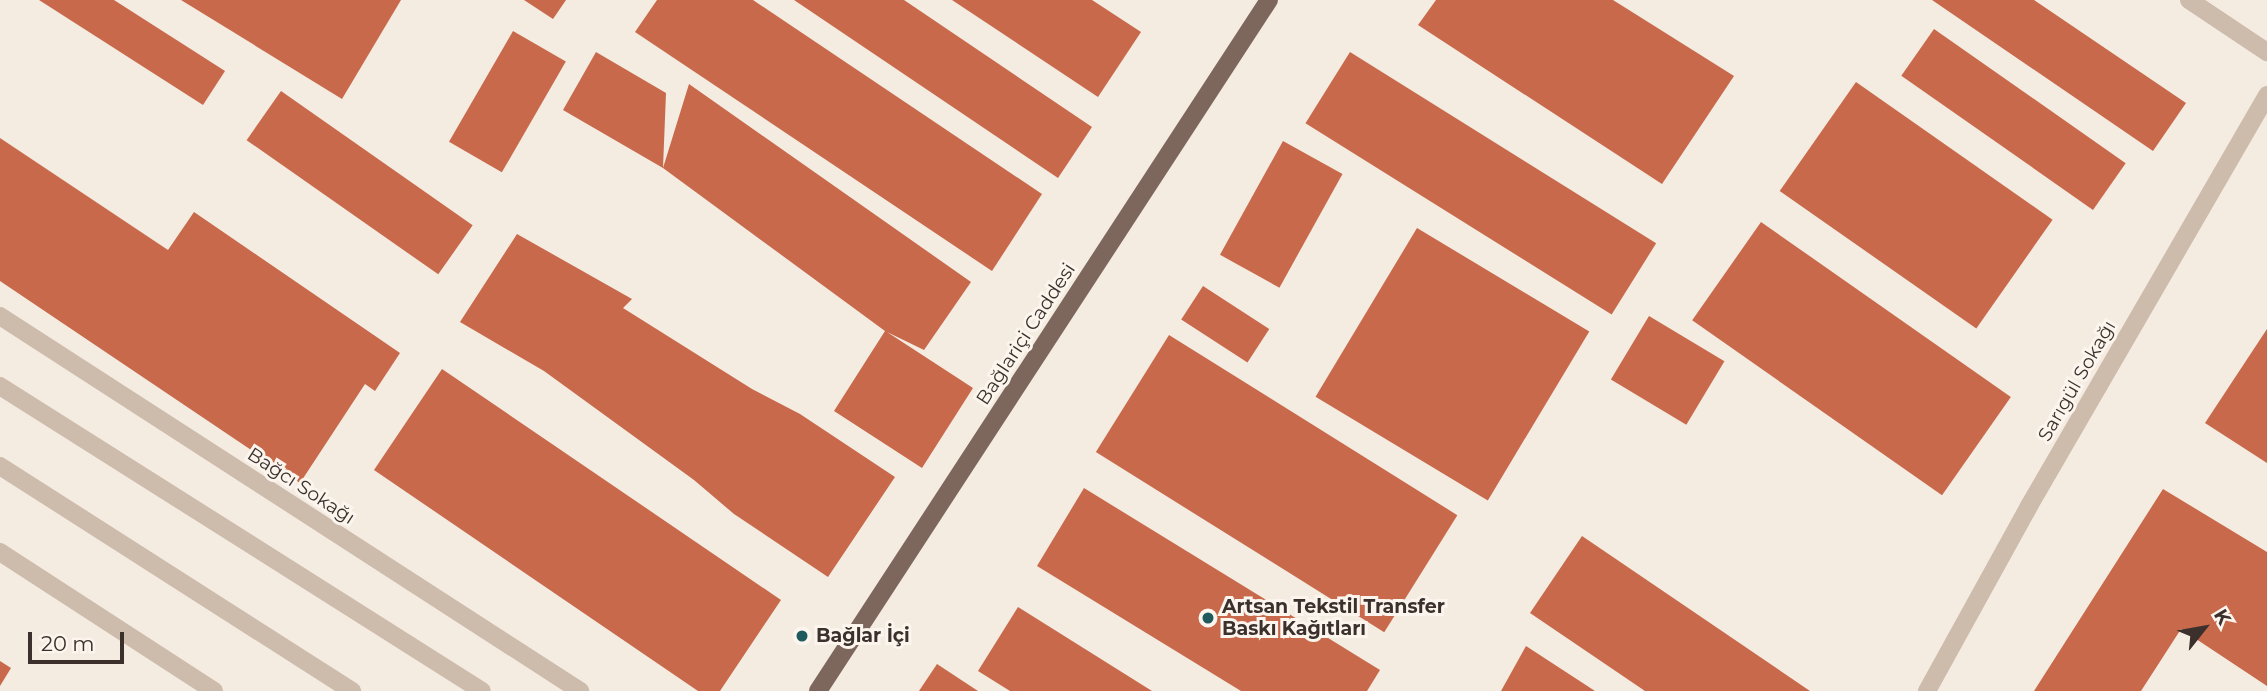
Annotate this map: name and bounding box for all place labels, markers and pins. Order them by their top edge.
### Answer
place label: Artsan Tekstil Transfer Baskı Kağıtları [1222,596,1445,640]
marker: Artsan Tekstil Transfer Baskı Kağıtları [1200,610,1216,626]
place label: Bağlar İçi [816,625,910,647]
marker: Bağlar İçi [794,628,810,644]

